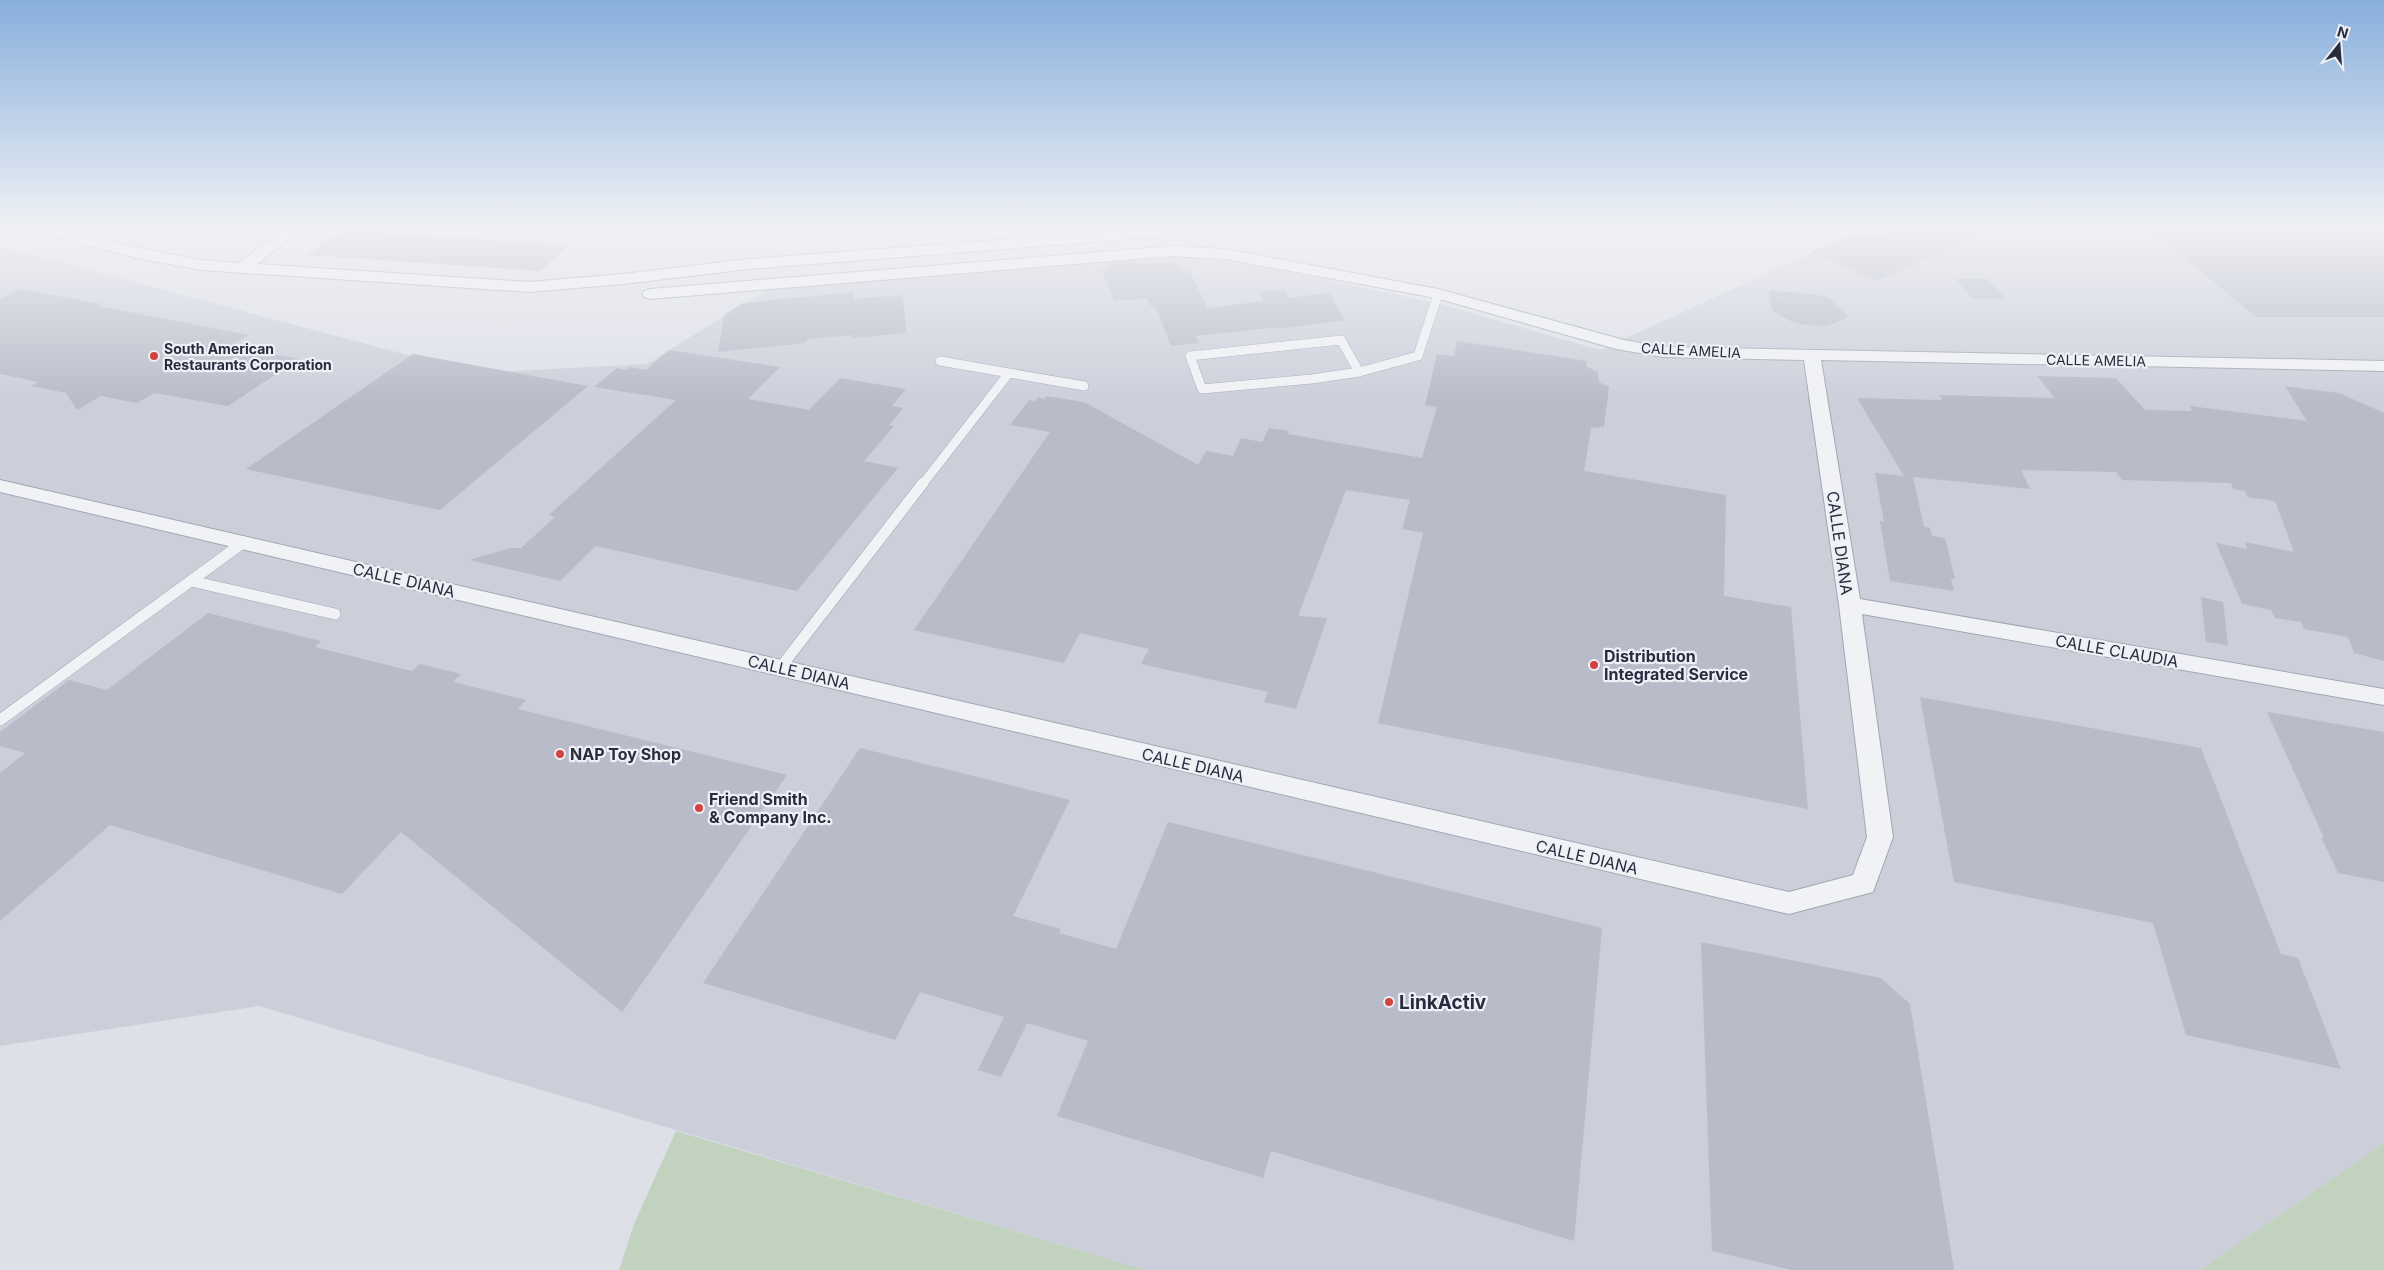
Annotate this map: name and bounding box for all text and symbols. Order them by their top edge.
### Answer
north arrow [2314,20,2364,70]
text: N [2335,22,2351,42]
street label: CALLE AMELIA [1641,339,1742,361]
place label: South American Restaurants Corporation [164,340,332,373]
marker: South American Restaurants Corporation [148,350,160,362]
street label: CALLE AMELIA [2046,351,2146,369]
street label: CALLE DIANA [1823,490,1857,596]
street label: CALLE DIANA [351,558,457,602]
street label: CALLE CLAUDIA [2054,630,2180,672]
place label: Distribution Integrated Service [1604,646,1748,684]
street label: CALLE DIANA [746,650,852,694]
marker: Distribution Integrated Service [1588,659,1600,671]
street label: CALLE DIANA [1140,743,1246,787]
place label: NAP Toy Shop [570,744,681,764]
marker: NAP Toy Shop [554,748,566,760]
place label: Friend Smith & Company Inc. [709,789,832,827]
marker: Friend Smith & Company Inc. [693,802,705,814]
street label: CALLE DIANA [1534,835,1640,879]
place label: LinkActiv [1399,991,1487,1014]
marker: LinkActiv [1383,996,1395,1008]

